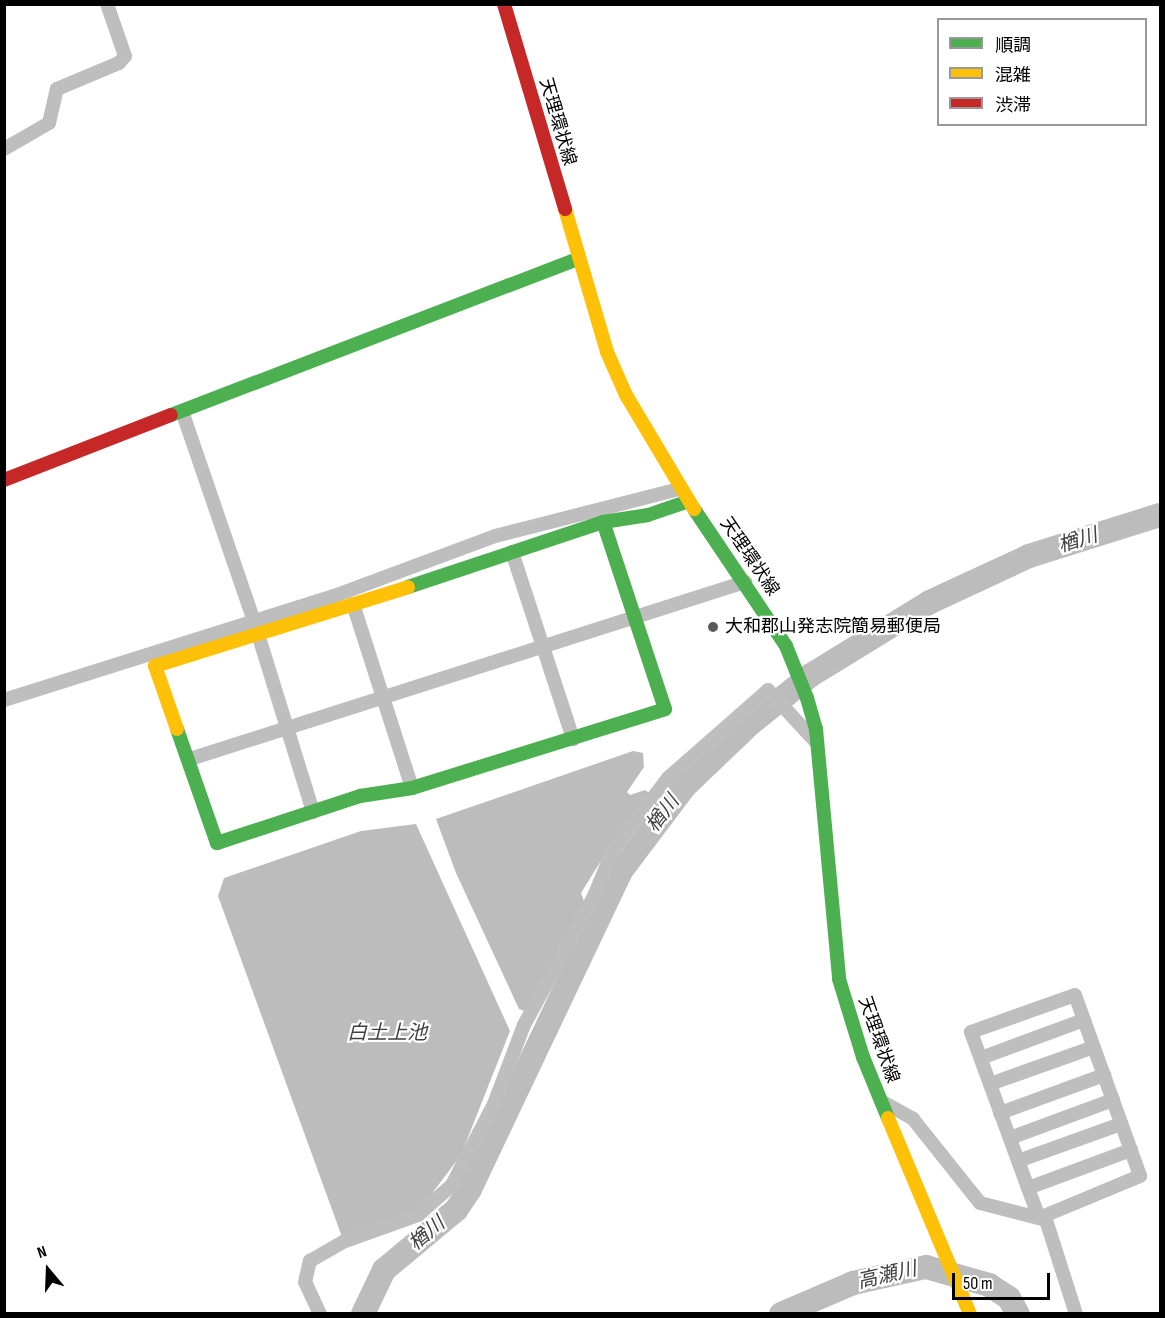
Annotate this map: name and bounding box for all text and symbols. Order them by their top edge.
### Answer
legend [937,18,1147,126]
text: 順調 [995,35,1031,56]
text: 混雑 [995,65,1031,86]
street label: 天理環状線 [534,76,580,168]
text: 渋滞 [995,95,1031,116]
street label: 天理環状線 [715,514,783,600]
water label: 楢川 [1055,524,1101,558]
place label: 大和郡山発志院簡易郵便局 [725,616,941,638]
marker: 大和郡山発志院簡易郵便局 [706,620,720,634]
water label: 楢川 [641,791,685,837]
street label: 天理環状線 [853,994,903,1086]
water label: 白土上池 [347,1021,427,1045]
water label: 楢川 [404,1212,450,1256]
north arrow [18,1240,78,1300]
text: N [35,1242,49,1263]
water label: 高瀬川 [855,1258,919,1294]
scale bar [955,1261,1052,1299]
text: 50 m [963,1273,993,1294]

